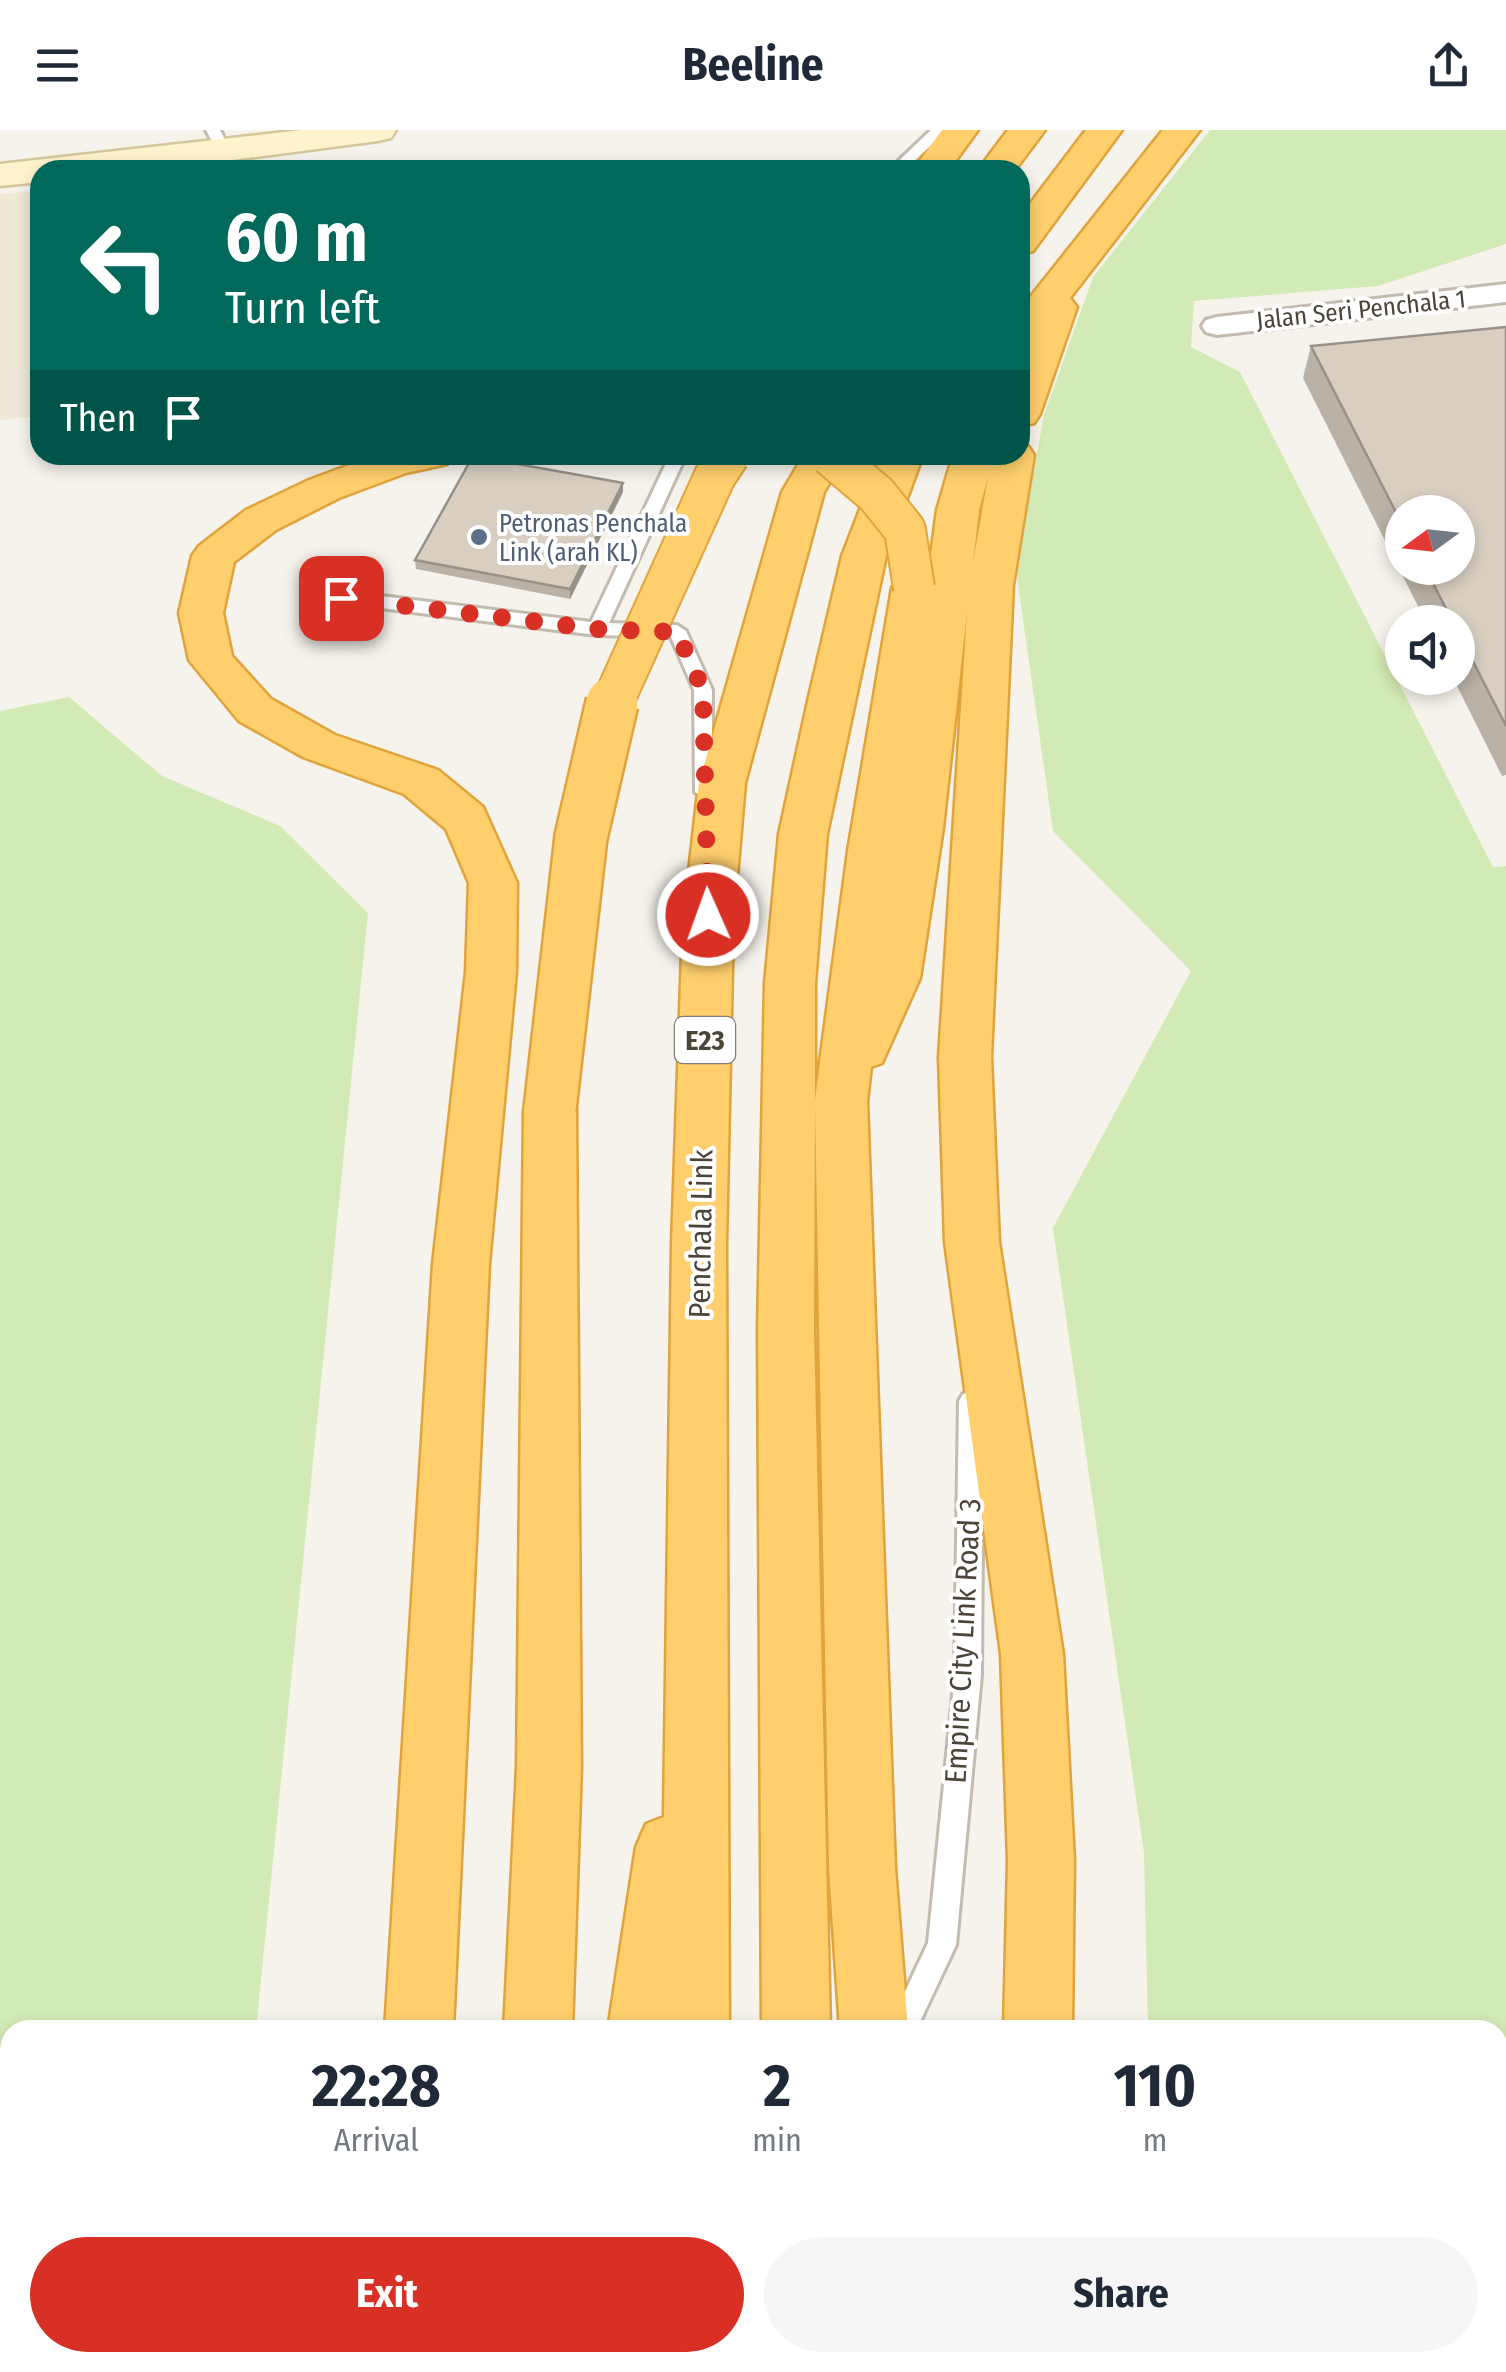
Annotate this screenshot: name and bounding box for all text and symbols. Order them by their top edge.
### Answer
icon: menu [30,38,85,93]
text: Beeline [682,38,824,92]
icon: share [1421,38,1476,93]
text: 60 m [225,196,368,280]
icon: left [60,200,190,330]
text: Turn left [225,281,380,335]
street label: Jalan Seri Penchala 1 [1255,284,1467,336]
icon: arrive [156,390,211,445]
text: Then [60,395,136,441]
north arrow [1385,495,1475,585]
map controls [1385,495,1475,695]
place label: Petronas Penchala Link (arah KL) [499,509,687,568]
marker: Petronas Penchala Link (arah KL) [468,526,490,548]
pin [299,556,384,641]
icon: arrive [314,571,369,626]
button: sound [1385,605,1475,695]
position arrow [656,863,760,967]
road number: E23 [675,1017,735,1063]
street label: Penchala Link [682,1149,720,1319]
street label: Empire City Link Road 3 [938,1498,988,1784]
text: 22:28 [312,2050,441,2122]
text: 2 [763,2050,791,2122]
text: 110 [1114,2050,1196,2122]
text: Arrival [334,2121,419,2159]
text: min [752,2121,802,2159]
text: m [1143,2121,1167,2159]
button: Exit [30,2237,744,2352]
button: Share [764,2237,1478,2352]

